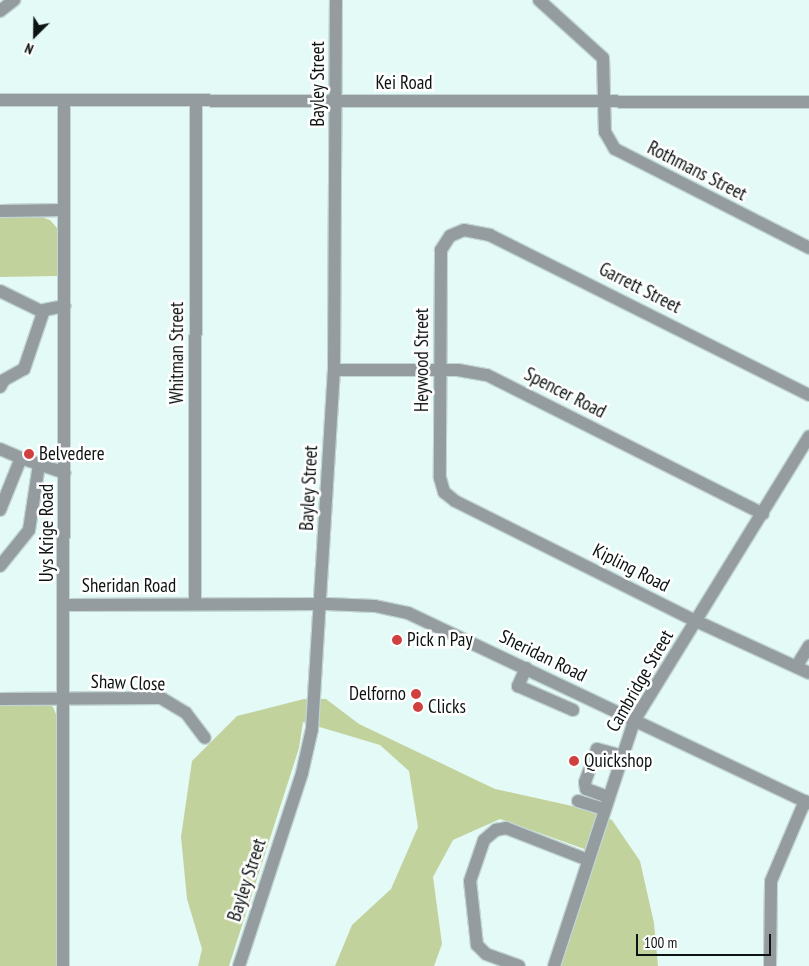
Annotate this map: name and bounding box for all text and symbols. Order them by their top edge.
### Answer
north arrow [10,10,60,60]
text: N [22,39,36,59]
street label: Bayley Street [307,41,329,127]
street label: Kei Road [375,72,433,94]
street label: Rothmans Street [644,136,750,206]
street label: Garrett Street [595,258,685,318]
street label: Whitman Street [166,302,188,404]
street label: Heywood Street [411,308,433,412]
street label: Spencer Road [520,363,610,423]
place label: Belvedere [39,443,105,465]
street label: Bayley Street [295,444,323,532]
marker: Belvedere [23,448,35,460]
street label: Uys Krige Road [36,484,58,582]
street label: Kipling Road [589,539,673,597]
street label: Sheridan Road [82,575,176,597]
street label: Sheridan Road [496,625,590,687]
street label: Cambridge Street [602,626,678,736]
place label: Pick n Pay [407,629,473,651]
marker: Pick n Pay [391,634,403,646]
street label: Shaw Close [90,670,166,696]
place label: Delforno [349,683,406,705]
marker: Delforno [410,688,422,700]
place label: Clicks [428,696,466,718]
marker: Clicks [412,701,424,713]
place label: Quickshop [584,750,652,772]
marker: Quickshop [568,755,580,767]
street label: Bayley Street [223,836,271,924]
scale bar [639,924,774,956]
text: 100 m [644,933,677,952]

